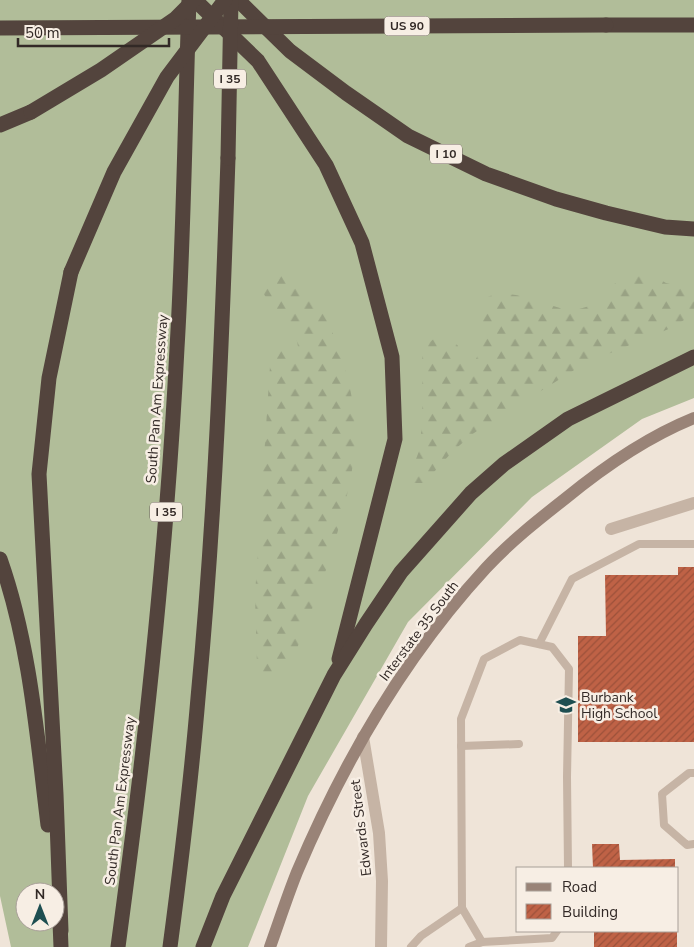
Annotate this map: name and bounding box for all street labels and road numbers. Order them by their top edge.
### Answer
road number: US 90 [384,16,430,36]
road number: I 35 [214,70,246,88]
road number: I 10 [430,144,462,164]
street label: South Pan Am Expressway [142,313,172,484]
road number: I 35 [150,502,182,522]
street label: Interstate 35 South [375,577,463,685]
street label: South Pan Am Expressway [100,715,140,886]
street label: Edwards Street [346,779,376,877]

